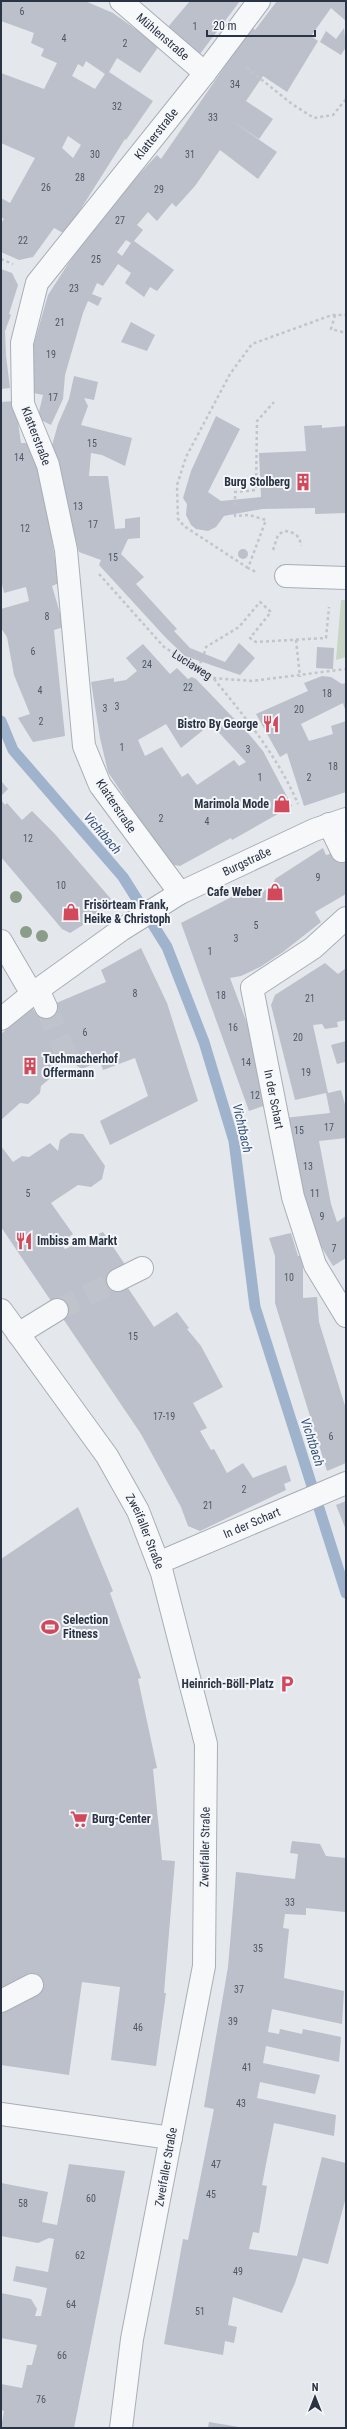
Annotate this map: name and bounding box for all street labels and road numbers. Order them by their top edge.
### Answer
street label: Mühlenstraße [134,10,192,64]
street label: Klatterstraße [132,105,181,162]
street label: Klatterstraße [18,405,54,468]
street label: Luciaweg [169,647,215,683]
street label: Klatterstraße [93,777,139,836]
street label: Burgstraße [220,844,274,879]
street label: In der Schart [261,1068,287,1131]
street label: Zweifaller Straße [123,1491,167,1571]
street label: In der Schart [221,1505,283,1541]
street label: Zweifaller Straße [197,1806,213,1887]
street label: Zweifaller Straße [152,2126,180,2208]

